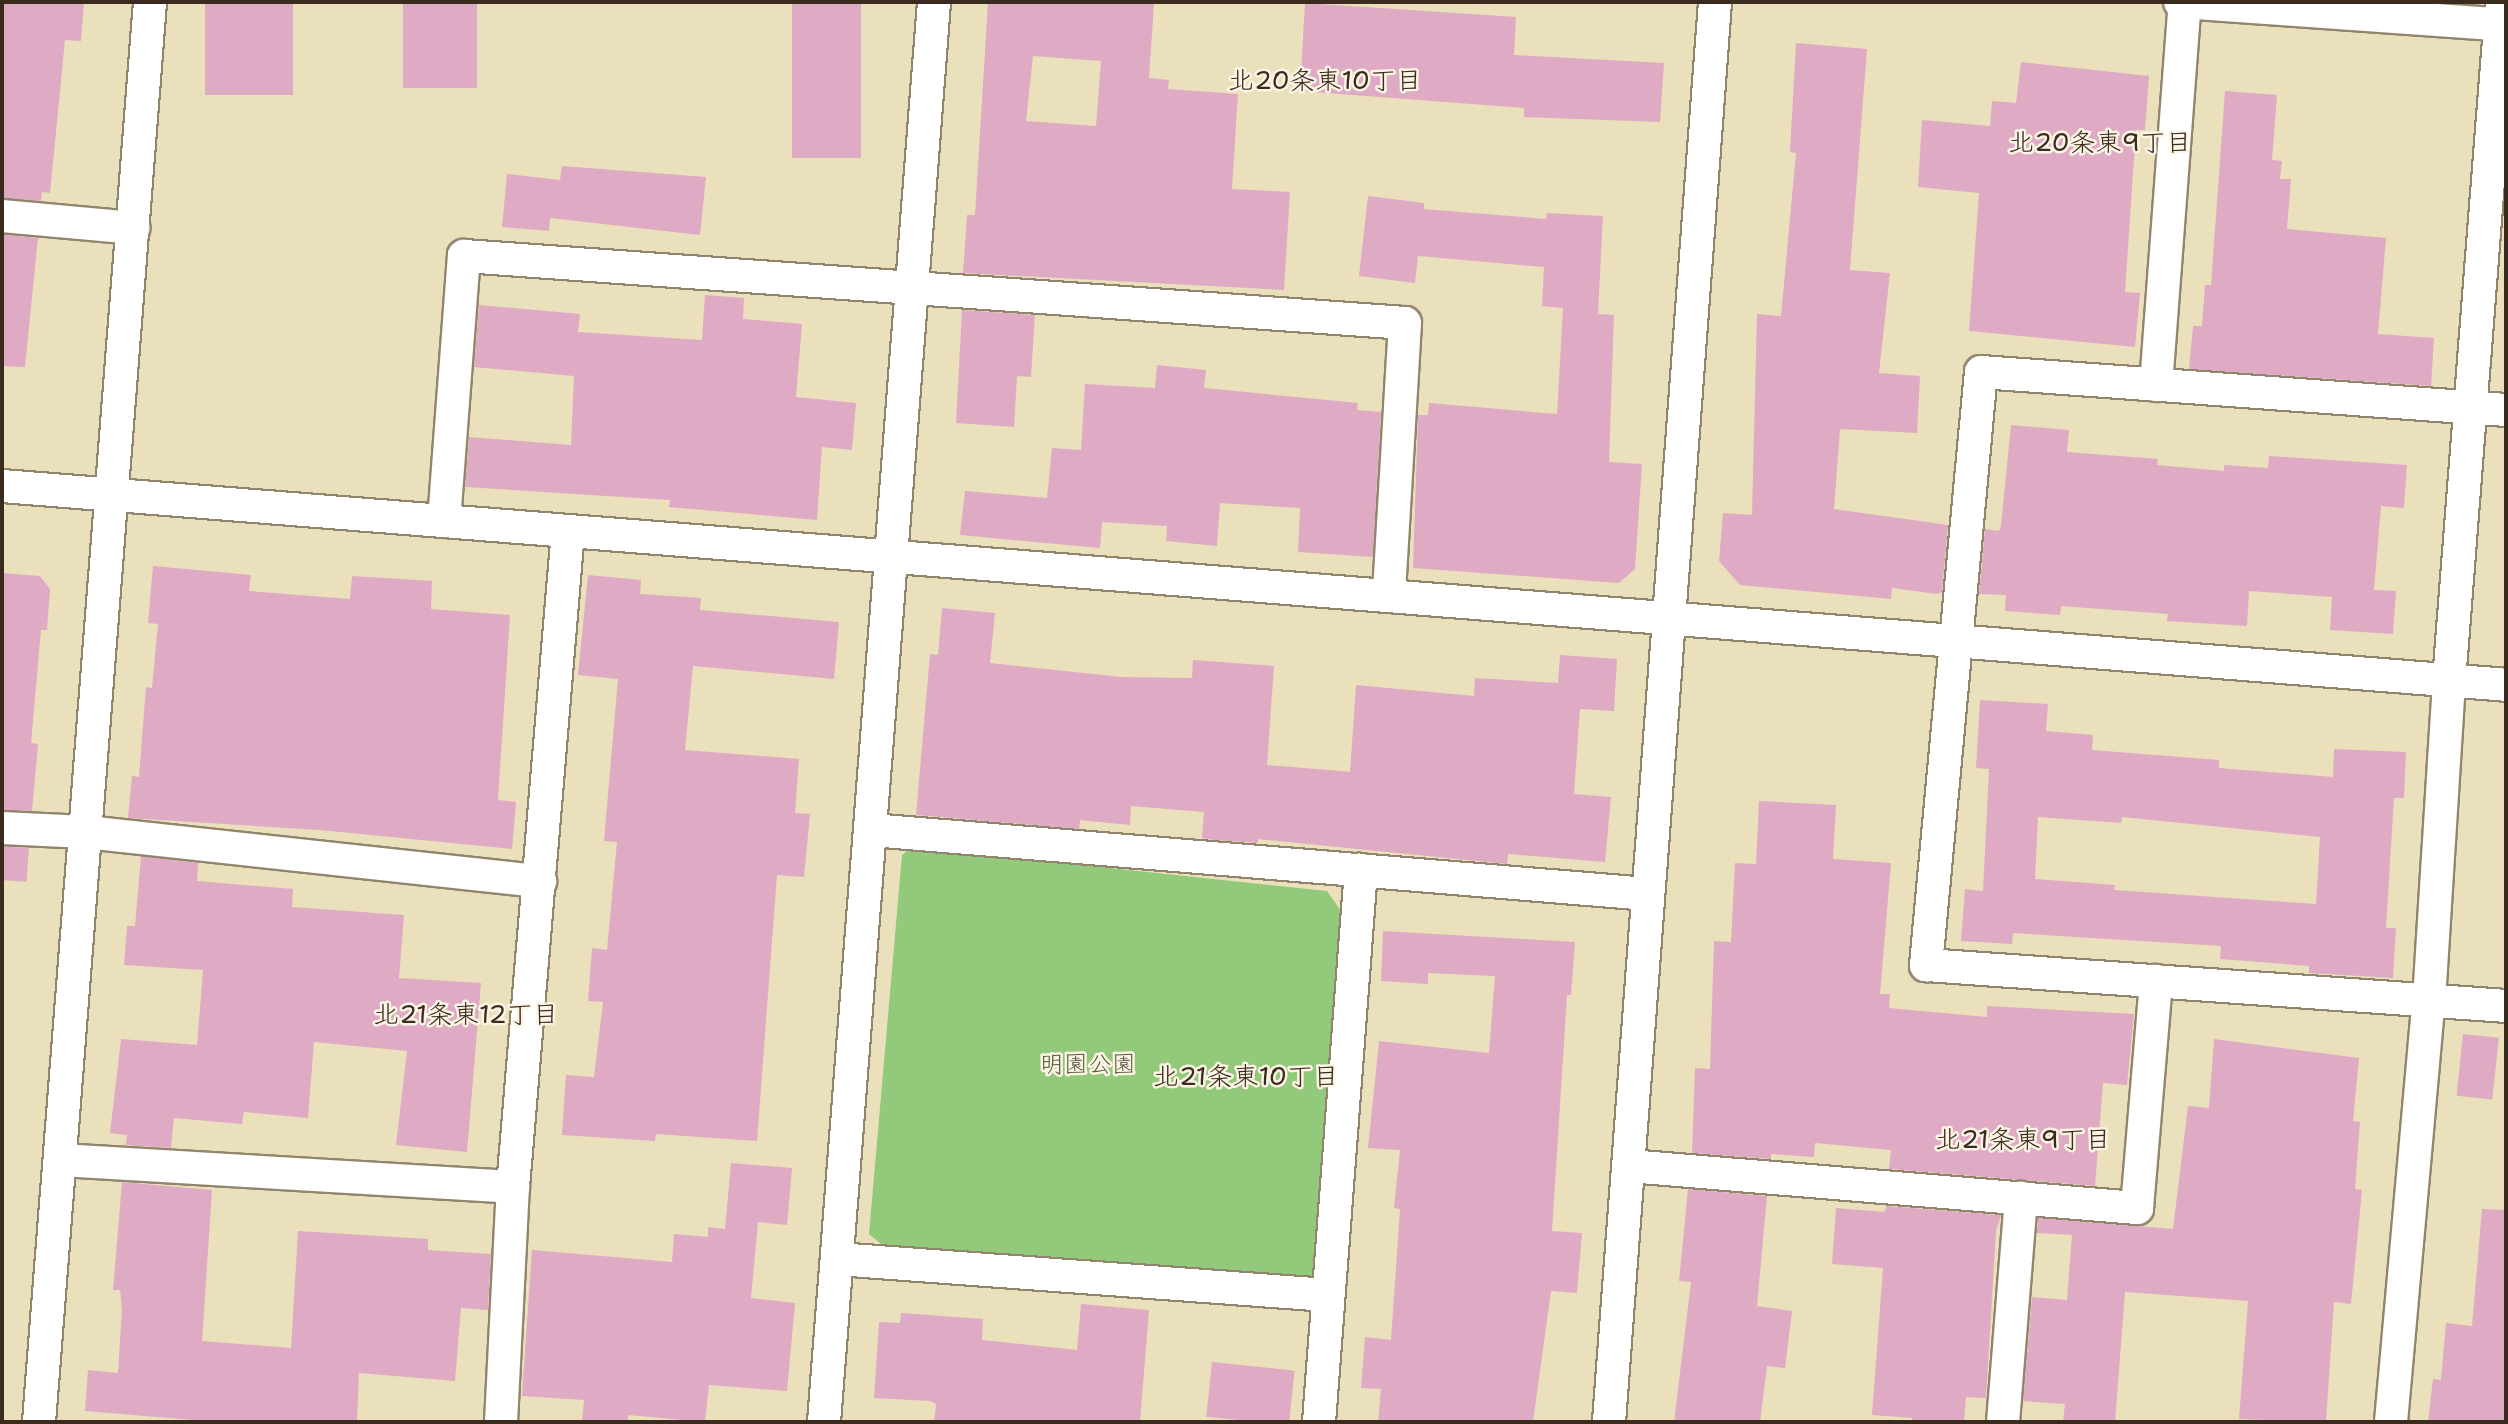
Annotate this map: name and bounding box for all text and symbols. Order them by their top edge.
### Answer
district label: 北20条東10丁目 [1228,64,1422,96]
district label: 北20条東9丁目 [2008,126,2192,158]
district label: 北21条東12丁目 [373,998,559,1030]
park label: 明園公園 [1040,1051,1136,1079]
district label: 北21条東10丁目 [1153,1060,1339,1092]
district label: 北21条東9丁目 [1935,1123,2111,1155]

